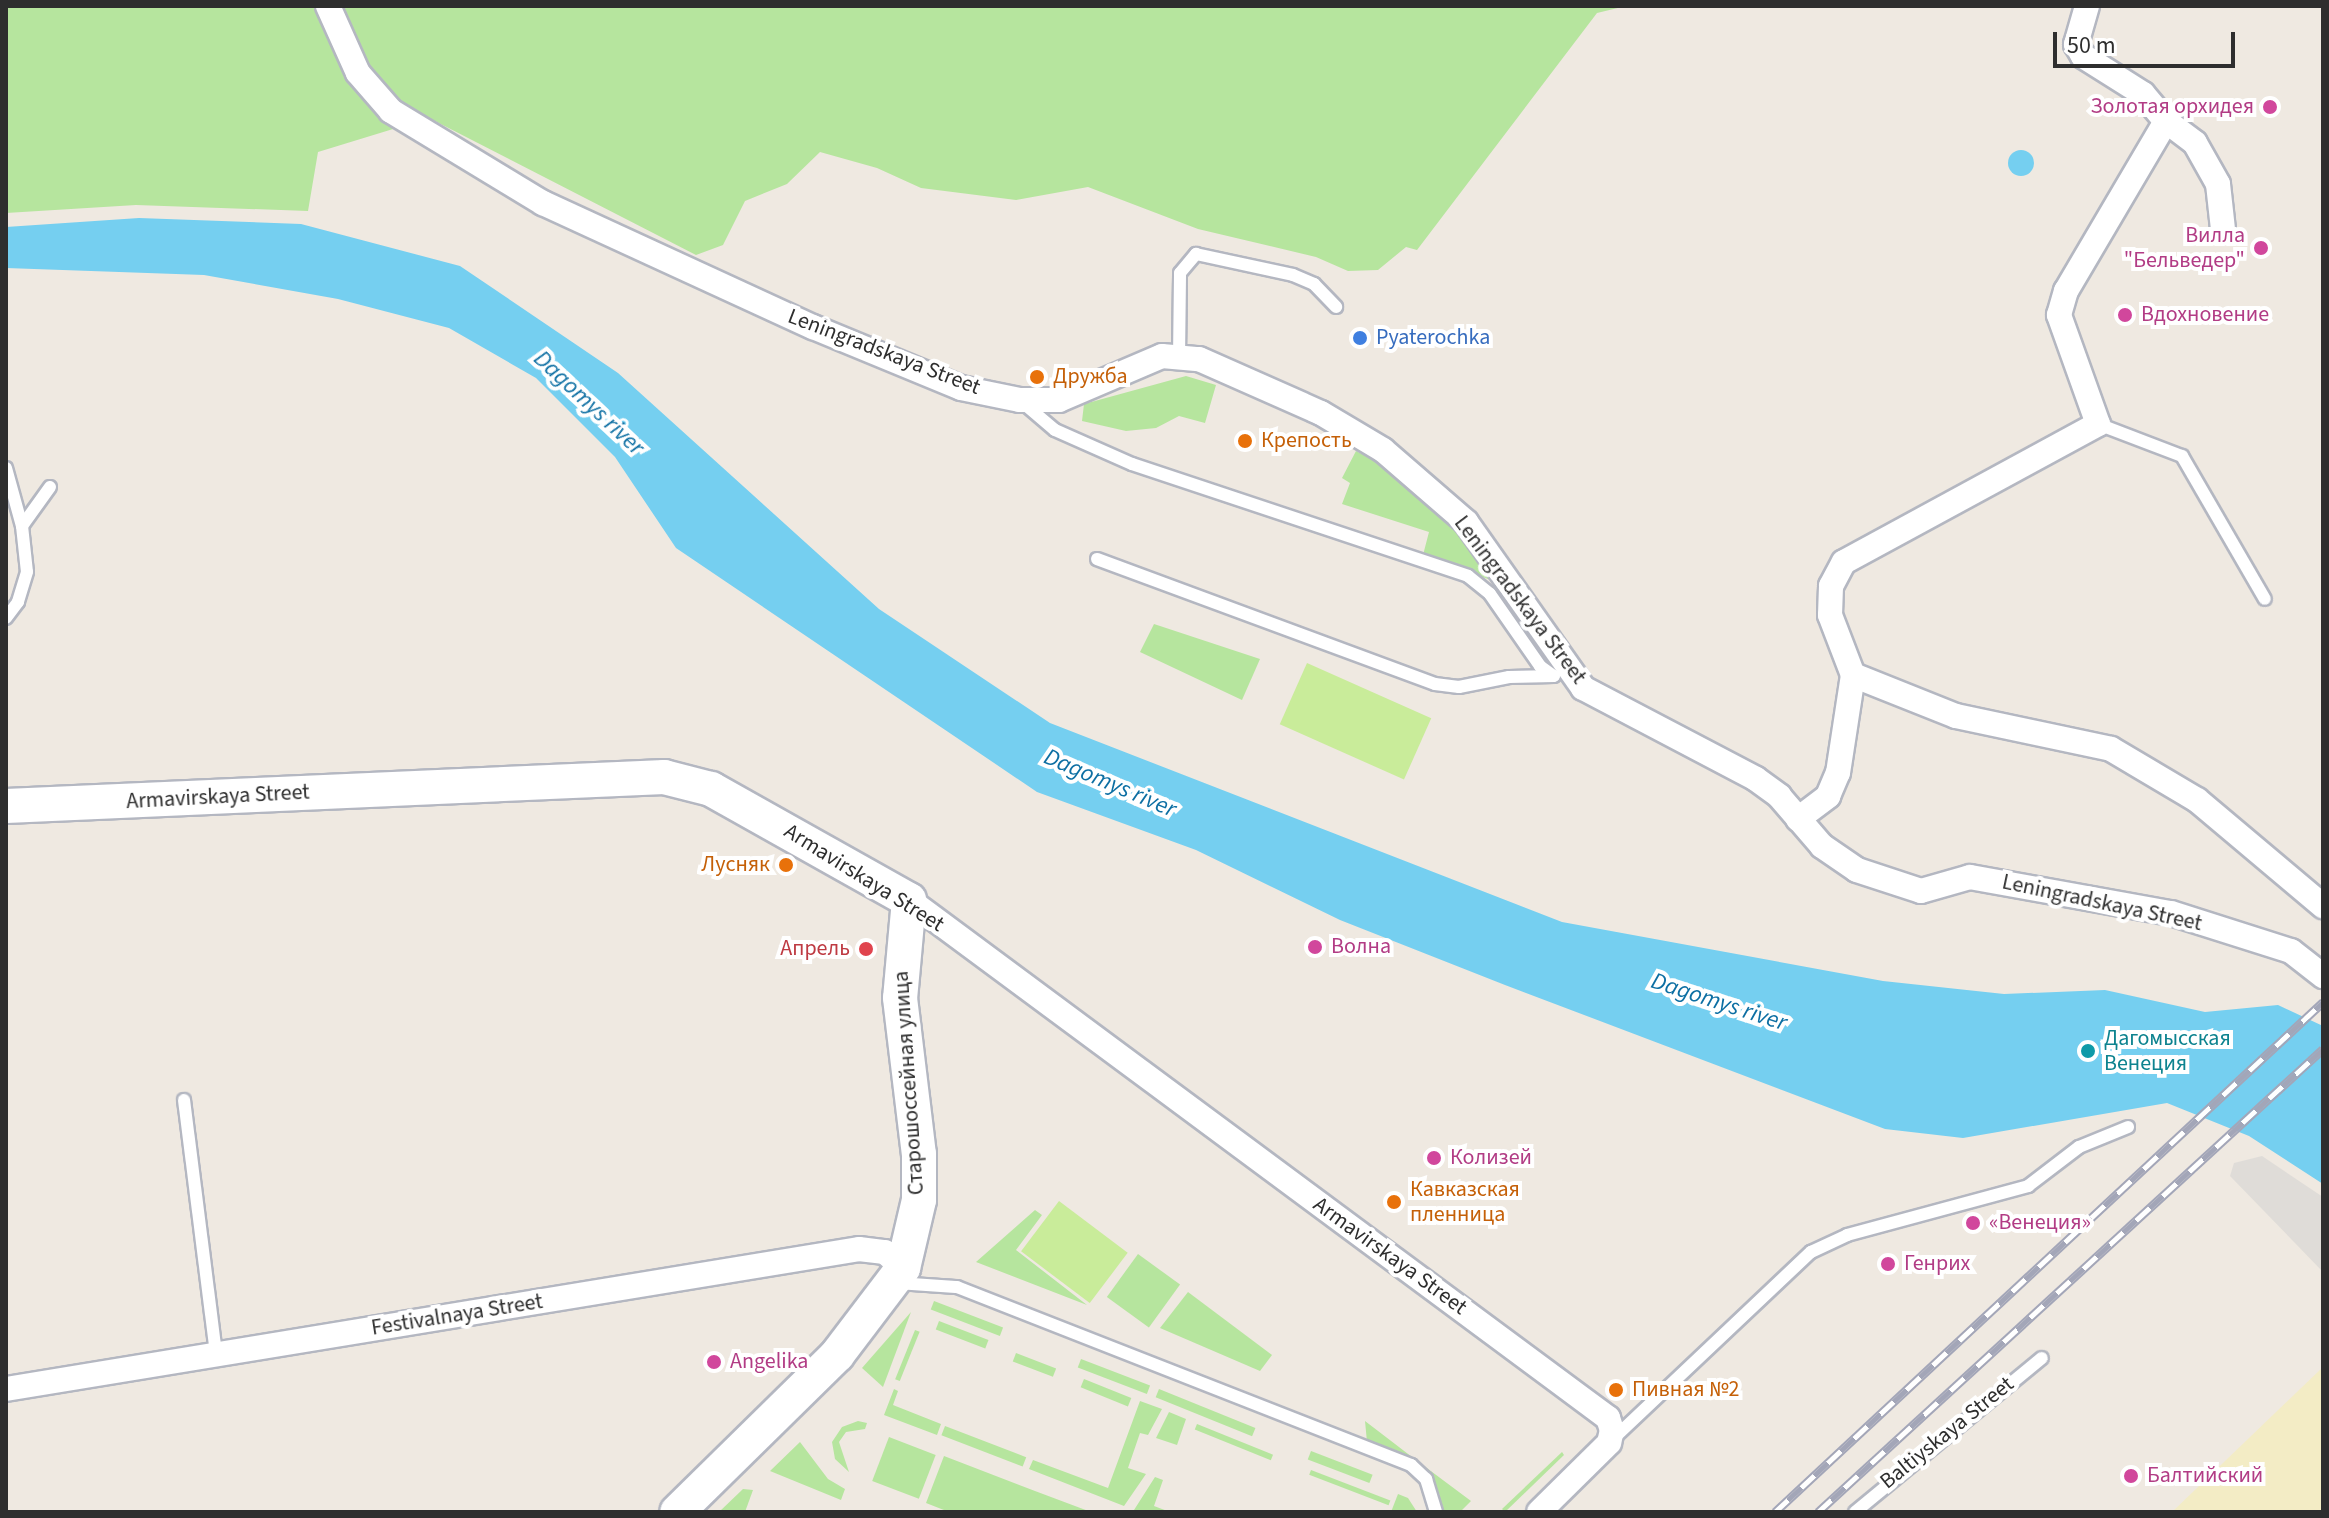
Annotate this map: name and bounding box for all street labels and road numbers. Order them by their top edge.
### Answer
street label: Leningradskaya Street [784,303,984,401]
street label: Leningradskaya Street [1448,511,1592,689]
street label: Armavirskaya Street [126,779,310,815]
street label: Armavirskaya Street [779,818,949,938]
street label: Leningradskaya Street [2000,869,2204,937]
street label: Старошоссейная улица [888,970,930,1196]
street label: Armavirskaya Street [1308,1191,1472,1321]
street label: Festivalnaya Street [369,1288,545,1342]
street label: Baltiyskaya Street [1875,1371,2019,1495]

